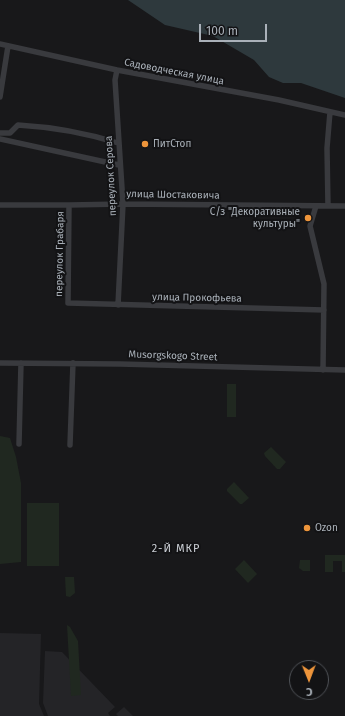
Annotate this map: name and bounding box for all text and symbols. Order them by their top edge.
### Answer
scale bar [201,16,269,42]
text: 100 m [206,24,238,38]
street label: Садоводческая улица [123,56,225,88]
street label: переулок Серова [103,135,119,217]
place label: ПитСтоп [153,138,191,150]
marker: ПитСтоп [140,139,150,149]
street label: улица Шостаковича [126,188,220,202]
place label: С/з "Декоративные культуры" [210,206,300,230]
street label: переулок Грабаря [53,211,67,297]
marker: С/з "Декоративные культуры" [303,213,313,223]
street label: улица Прокофьева [152,291,242,305]
street label: Musorgskogo Street [128,348,218,364]
place label: Ozon [315,522,338,534]
marker: Ozon [302,523,312,533]
district label: 2-Й МКР [152,542,200,556]
north arrow [289,660,329,700]
text: С [306,685,312,698]

